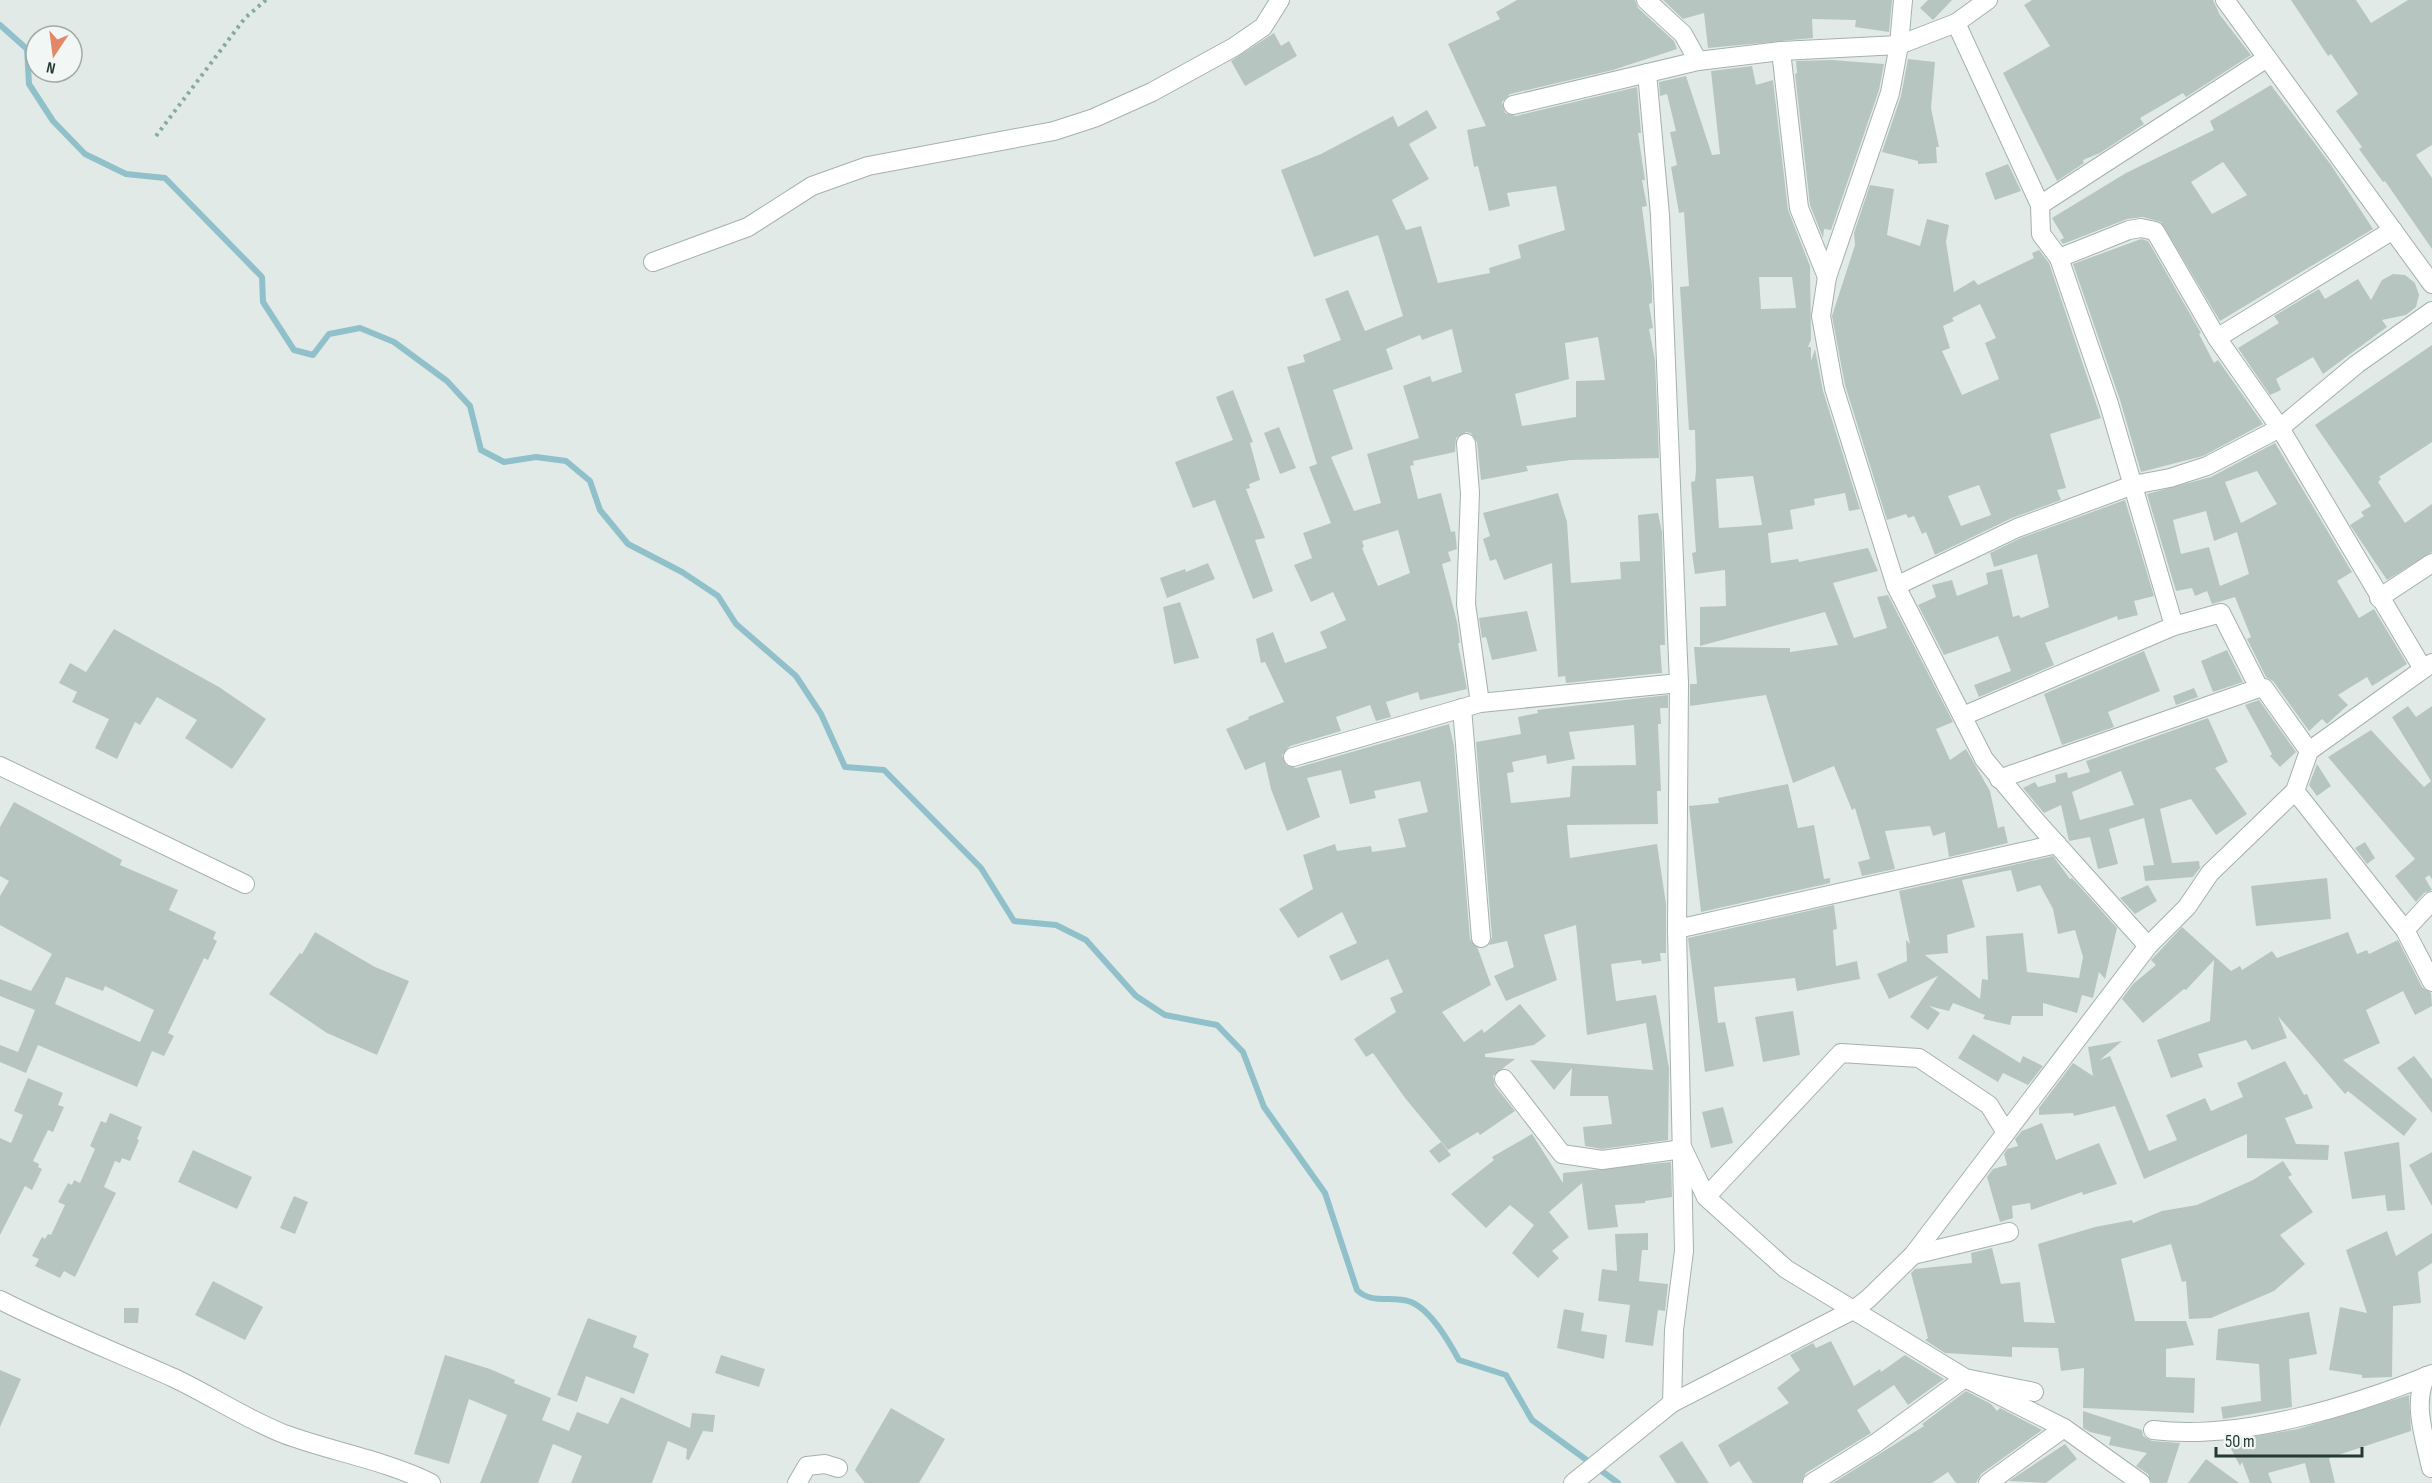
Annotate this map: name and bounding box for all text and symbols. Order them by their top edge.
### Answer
north arrow [24,24,84,84]
text: N [45,57,57,77]
scale bar [2216,1420,2362,1458]
text: 50 m [2225,1431,2255,1452]

